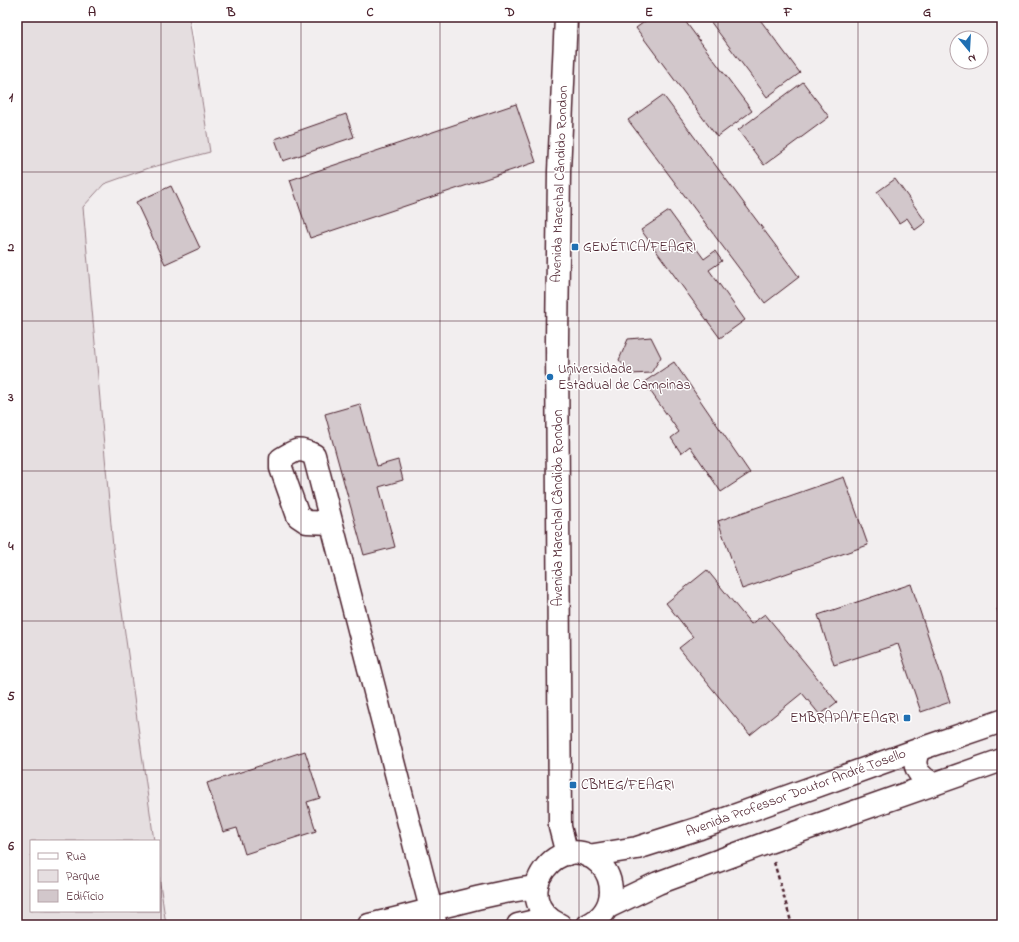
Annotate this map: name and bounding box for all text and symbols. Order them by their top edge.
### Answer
text: A [88,3,96,22]
text: B [226,3,236,22]
text: C [366,3,374,22]
text: D [504,3,515,22]
text: E [645,3,653,22]
text: F [783,3,793,22]
text: G [923,3,931,22]
north arrow [949,30,989,70]
text: N [966,50,978,67]
street label: Avenida Marechal Cândido Rondon [546,85,574,283]
text: 1 [9,88,14,107]
place label: GENÉTICA/FEAGRI [583,237,696,258]
text: 2 [7,238,15,257]
marker: GENÉTICA/FEAGRI [570,242,580,252]
place label: Universidade Estadual de Campinas [558,359,691,396]
marker: Universidade Estadual de Campinas [545,372,555,382]
text: 3 [7,388,14,407]
street label: Avenida Marechal Cândido Rondon [548,409,569,607]
text: 4 [7,537,14,556]
text: 5 [7,687,15,706]
place label: EMBRAPA/FEAGRI [790,708,899,729]
marker: EMBRAPA/FEAGRI [902,713,912,723]
street label: Avenida Professor Doutor André Tosello [683,743,909,843]
place label: CBMEG/FEAGRI [581,775,674,796]
marker: CBMEG/FEAGRI [568,780,578,790]
text: 6 [7,837,14,856]
legend [30,840,160,912]
text: Rua [66,848,86,866]
text: Parque [66,868,100,886]
text: Edifício [66,888,104,906]

